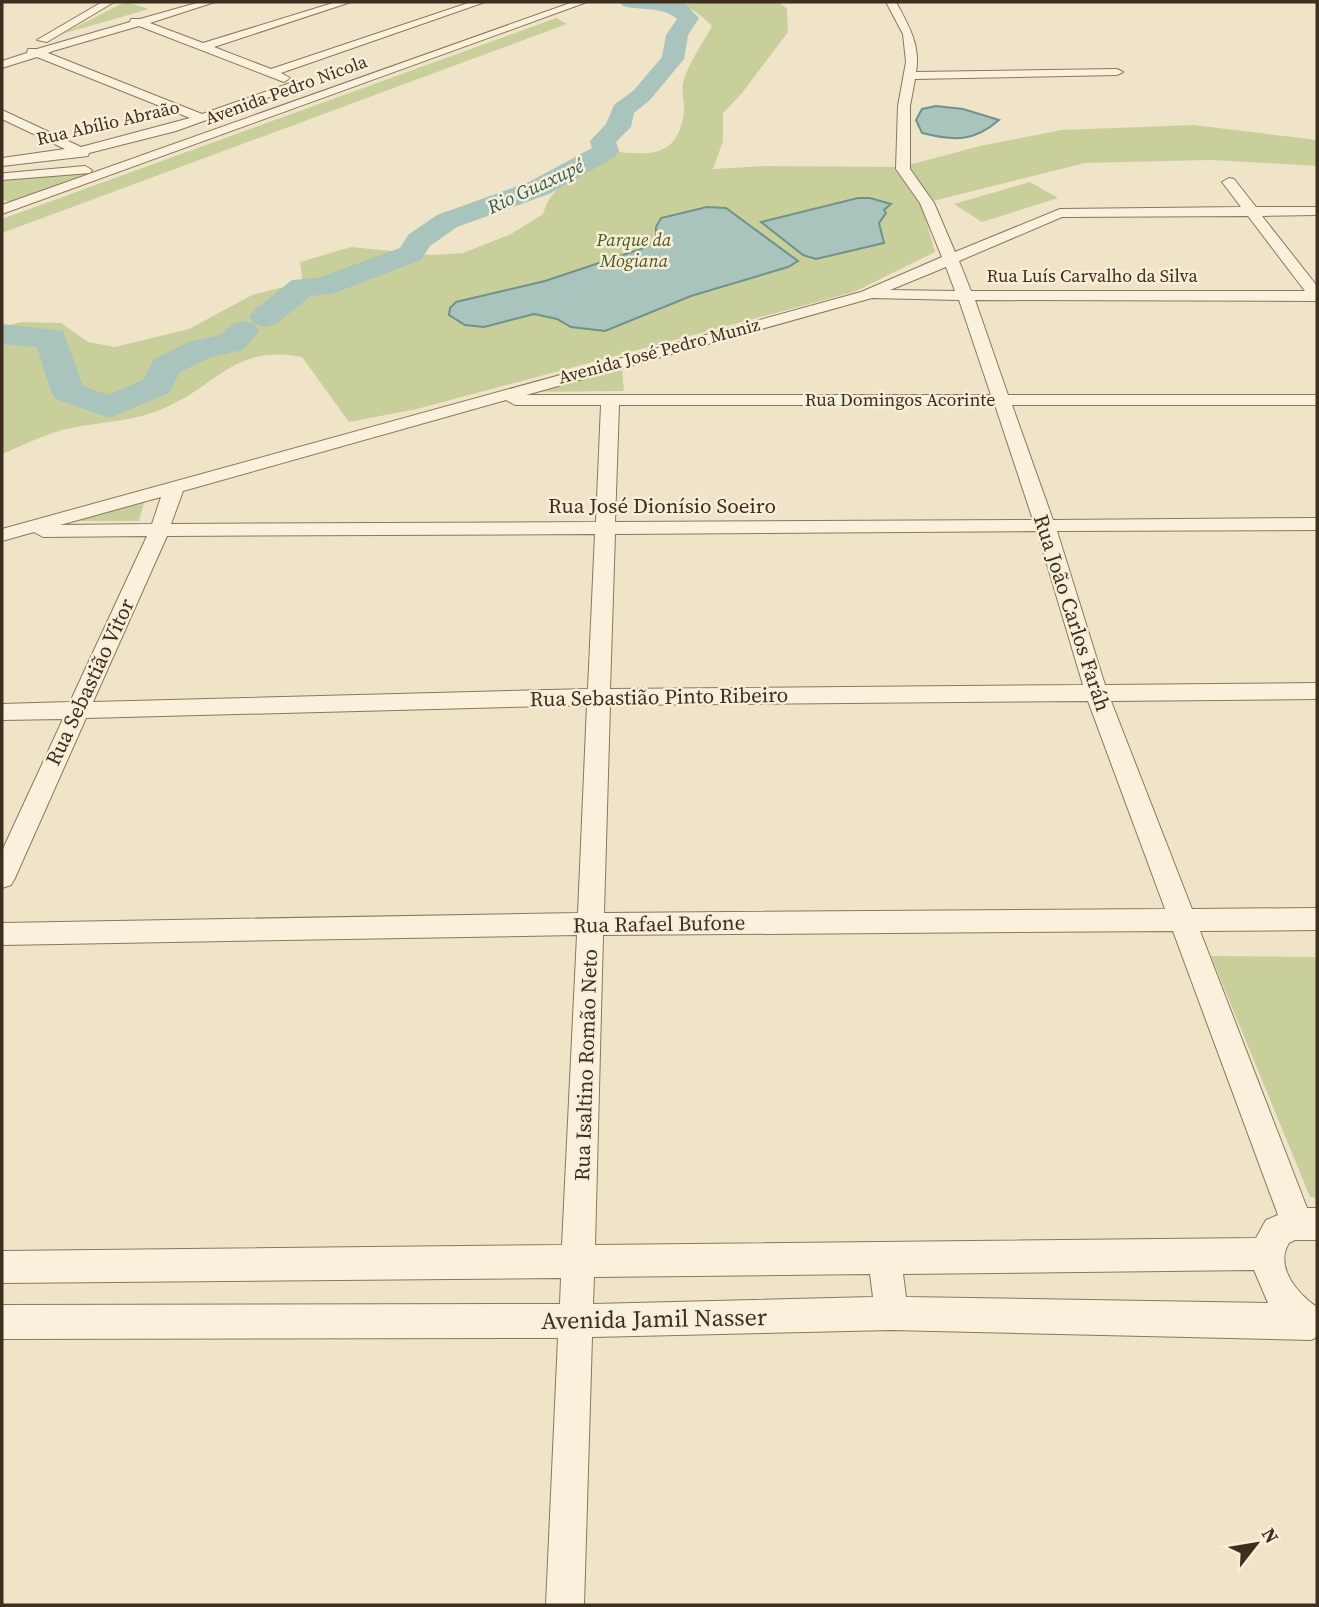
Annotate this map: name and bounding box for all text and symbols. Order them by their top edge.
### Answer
street label: Avenida Pedro Nicola [201,48,371,131]
street label: Rua Abílio Abraão [34,94,182,151]
water label: Rio Guaxupé [482,152,588,220]
park label: Parque da Mogiana [596,227,672,273]
street label: Rua Luís Carvalho da Silva [986,263,1198,288]
street label: Avenida José Pedro Muniz [555,312,762,389]
street label: Rua Domingos Acorinte [805,387,995,412]
street label: Rua José Dionísio Soeiro [548,491,776,520]
street label: Rua João Carlos Faráh [1027,511,1118,715]
street label: Rua Sebastião Vitor [38,594,141,770]
street label: Rua Sebastião Pinto Ribeiro [529,680,789,713]
street label: Rua Rafael Bufone [572,907,745,940]
street label: Rua Isaltino Romão Neto [567,948,604,1182]
street label: Avenida Jamil Nasser [541,1300,767,1337]
north arrow [1221,1509,1291,1579]
text: N [1256,1523,1285,1548]

